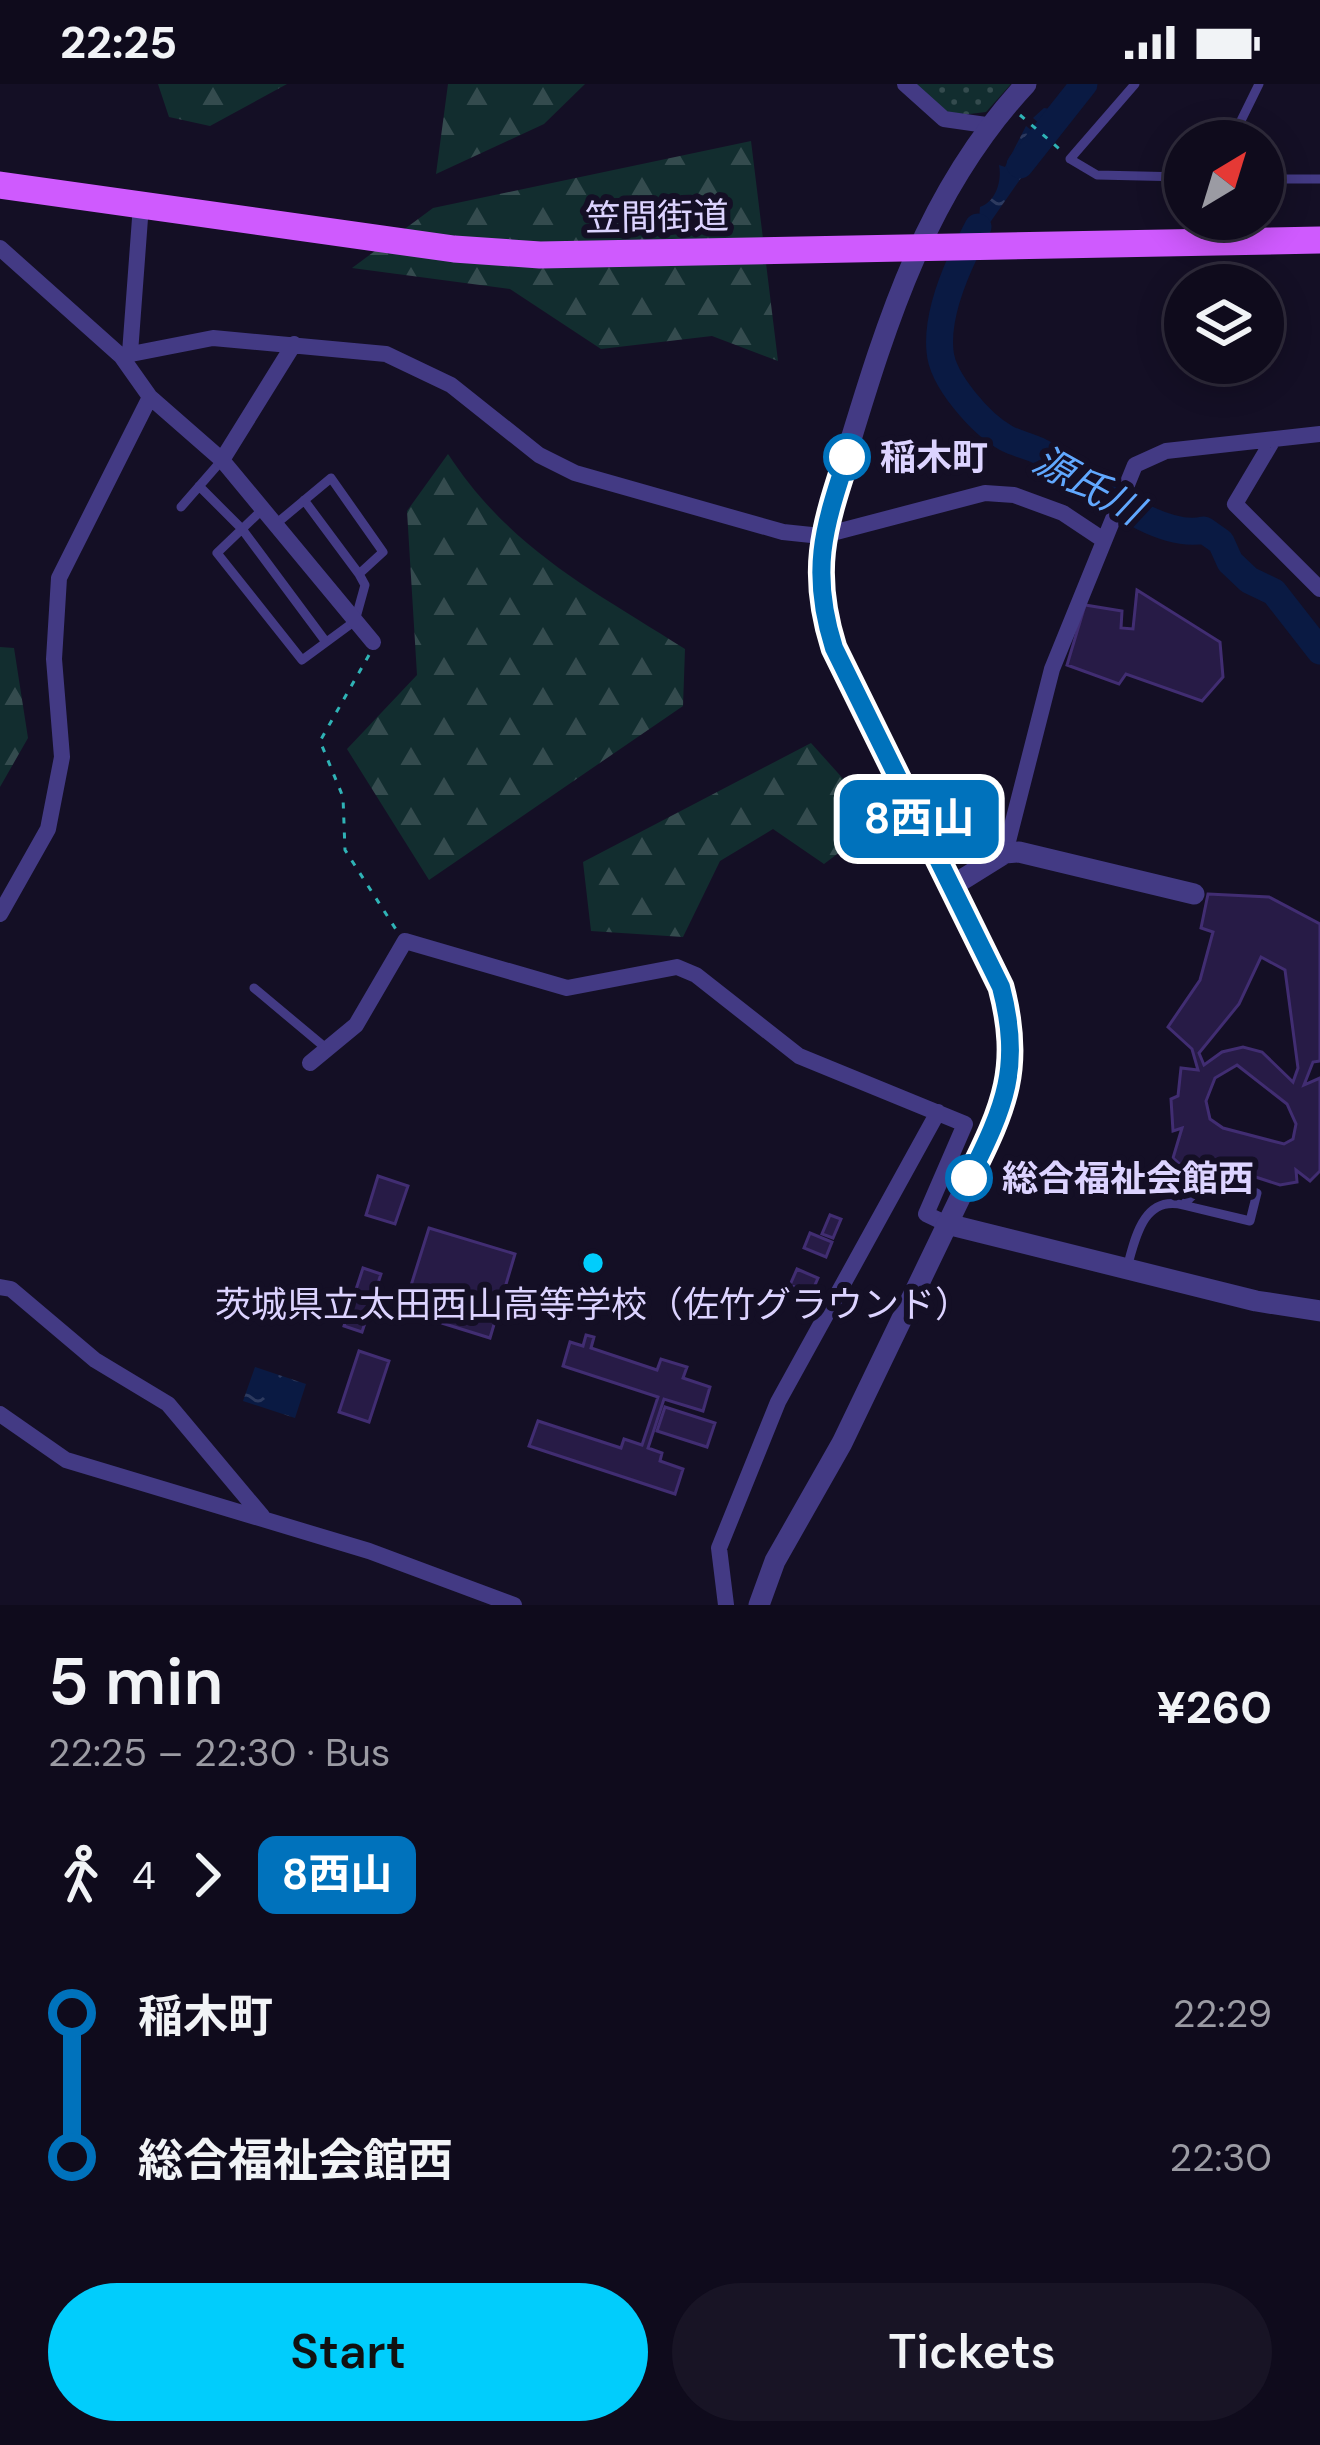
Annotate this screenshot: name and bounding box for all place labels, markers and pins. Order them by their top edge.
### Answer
place label: 稲木町 [880,434,988,481]
marker: 稲木町 [825,435,869,479]
place label: 総合福祉会館西 [1002,1155,1254,1202]
marker: 総合福祉会館西 [947,1156,991,1200]
marker: 茨城県立太田西山高等学校（佐竹グラウンド） [580,1250,606,1276]
place label: 茨城県立太田西山高等学校（佐竹グラウンド） [215,1281,971,1328]

